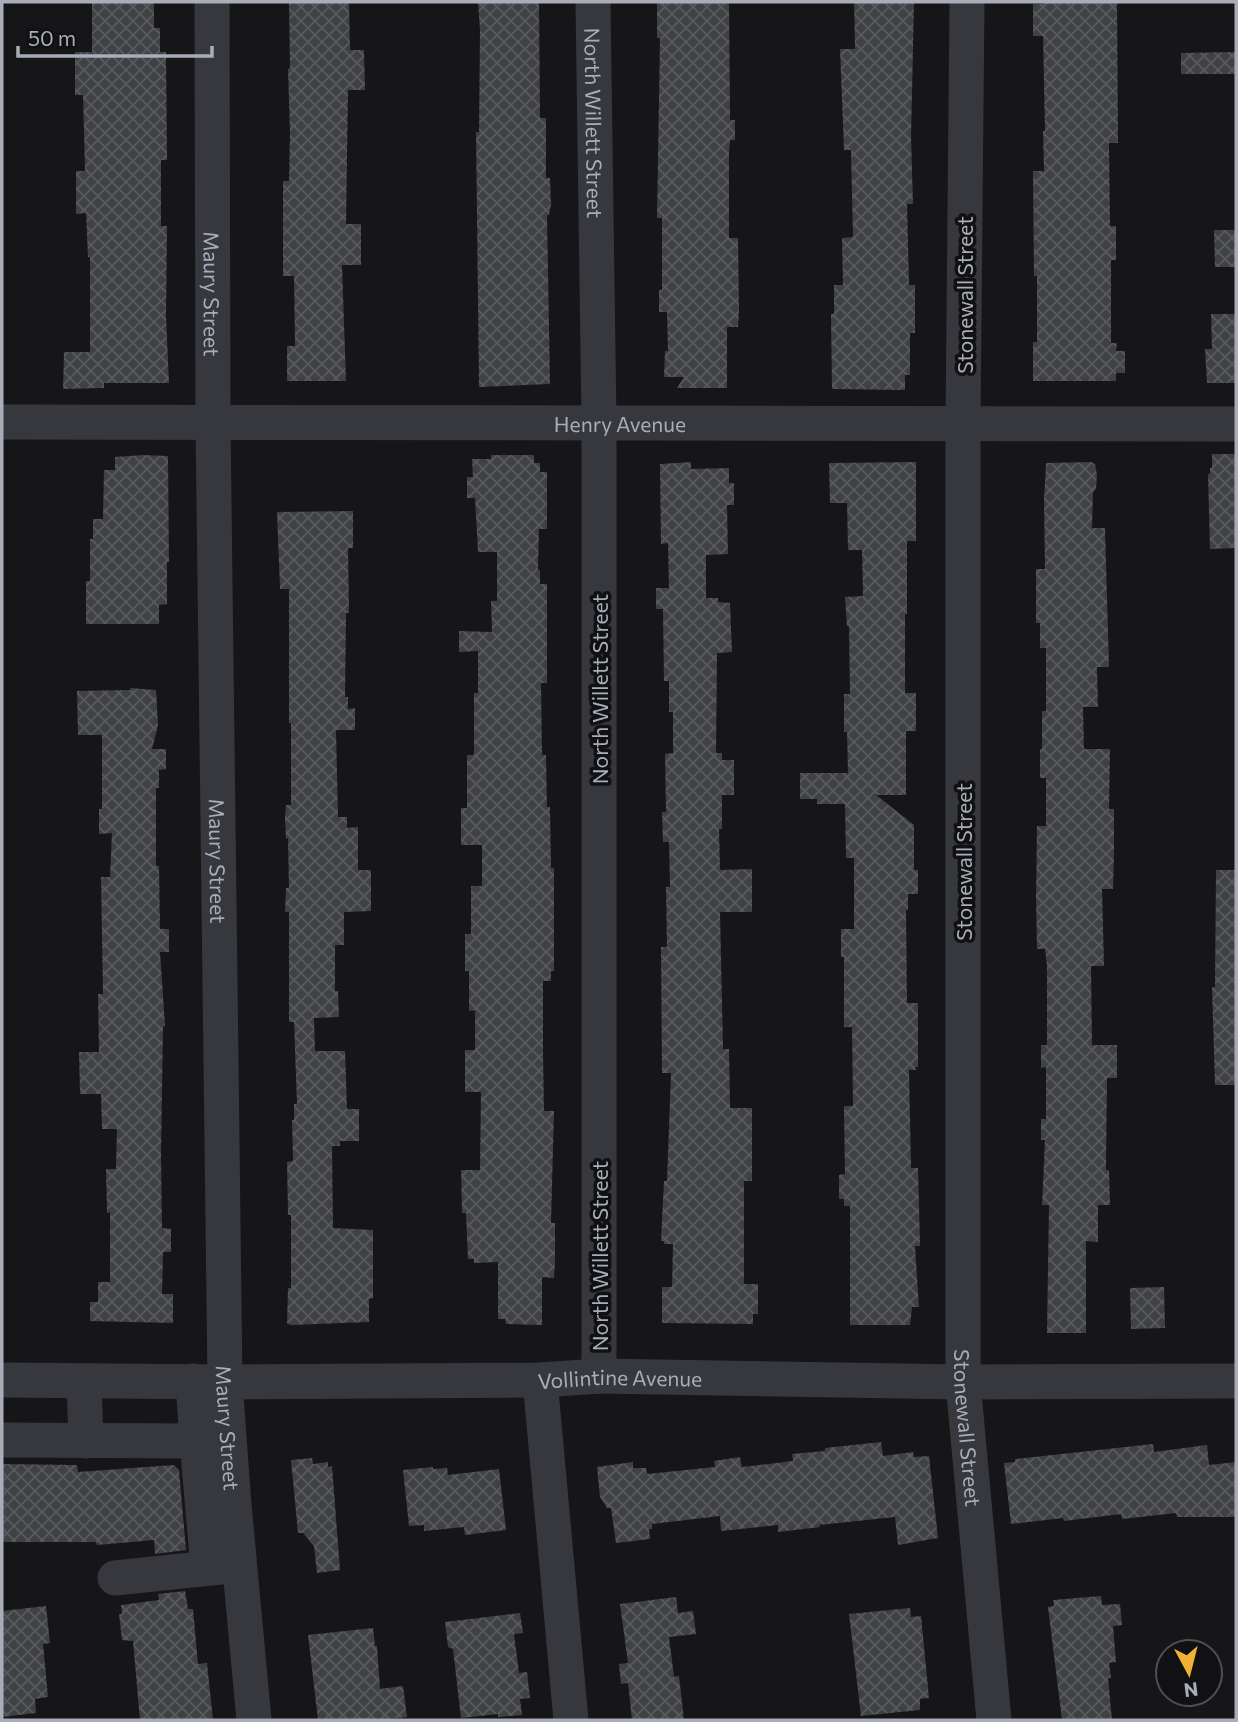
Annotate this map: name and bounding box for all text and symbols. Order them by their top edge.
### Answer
scale bar [18,14,212,58]
text: 50 m [28,25,76,50]
street label: North Willett Street [581,27,609,218]
street label: Stonewall Street [952,216,977,374]
street label: Maury Street [200,231,225,357]
street label: Henry Avenue [554,410,686,436]
street label: North Willett Street [587,594,612,784]
street label: Stonewall Street [951,783,976,941]
street label: Maury Street [205,798,232,924]
street label: North Willett Street [587,1161,612,1351]
street label: Stonewall Street [951,1349,987,1507]
street label: Vollintine Avenue [537,1363,702,1393]
street label: Maury Street [212,1365,245,1491]
north arrow [1154,1638,1224,1708]
text: N [1183,1678,1200,1703]

